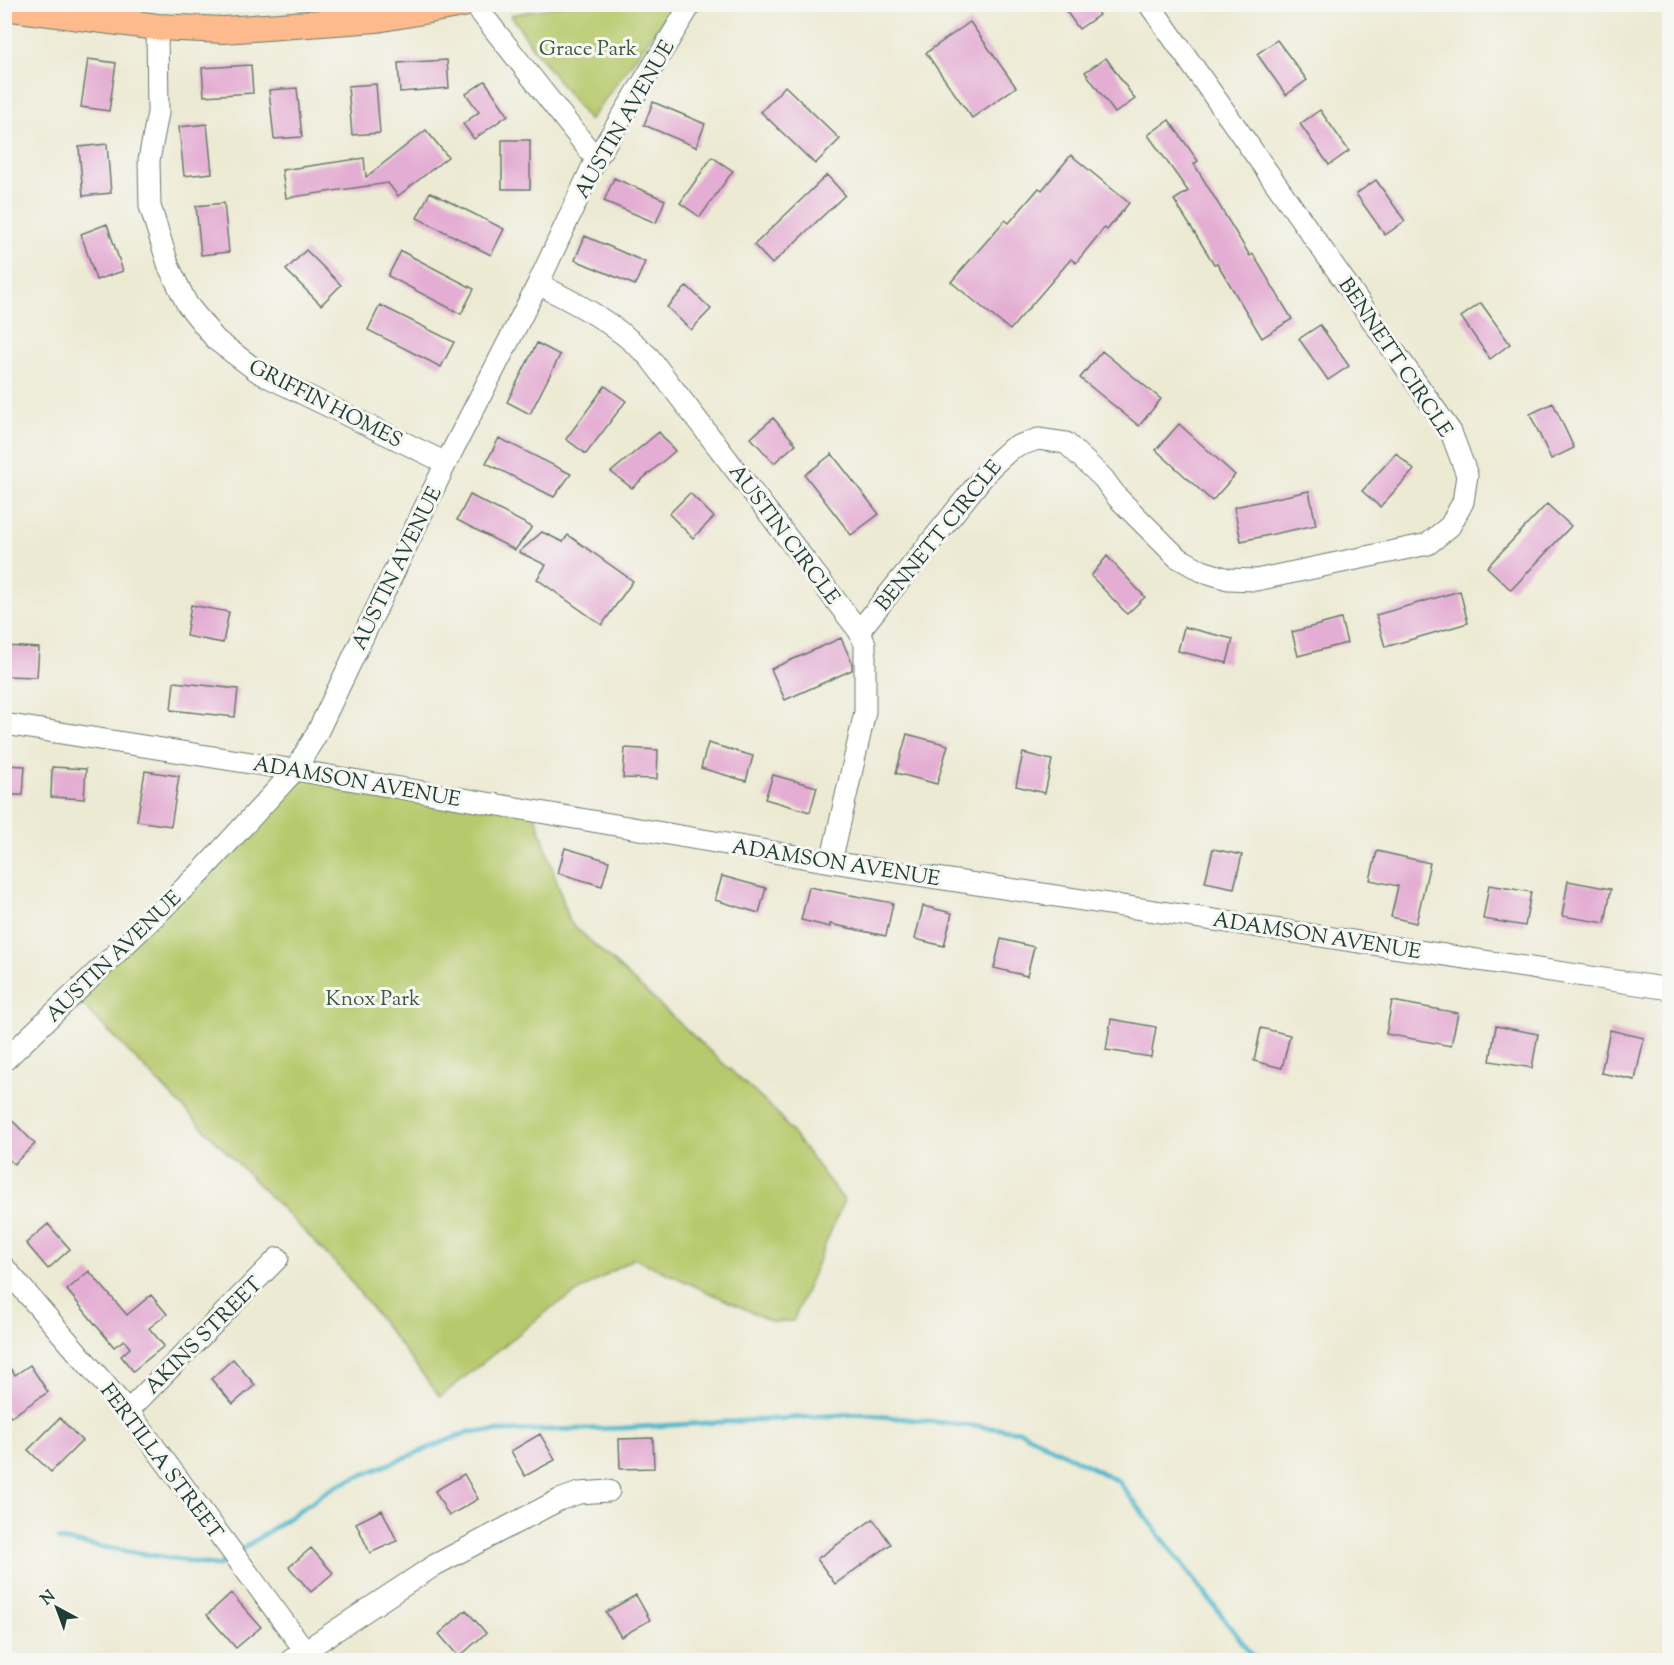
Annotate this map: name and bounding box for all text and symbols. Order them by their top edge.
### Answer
park label: Grace Park [539,35,638,65]
street label: AUSTIN AVENUE [568,35,684,205]
street label: BENNETT CIRCLE [1330,272,1459,444]
street label: GRIFFIN HOMES [243,353,407,457]
street label: BENNETT CIRCLE [869,454,1010,618]
street label: AUSTIN CIRCLE [721,459,846,612]
street label: AUSTIN AVENUE [345,482,451,656]
street label: ADAMSON AVENUE [250,750,463,816]
street label: ADAMSON AVENUE [729,833,942,895]
street label: AUSTIN AVENUE [40,884,189,1030]
street label: ADAMSON AVENUE [1210,906,1423,968]
park label: Knox Park [326,985,421,1015]
street label: AKINS STREET [139,1271,270,1402]
street label: FERTILLA STREET [92,1378,229,1547]
north arrow [27,1578,87,1638]
text: N [36,1586,61,1611]

